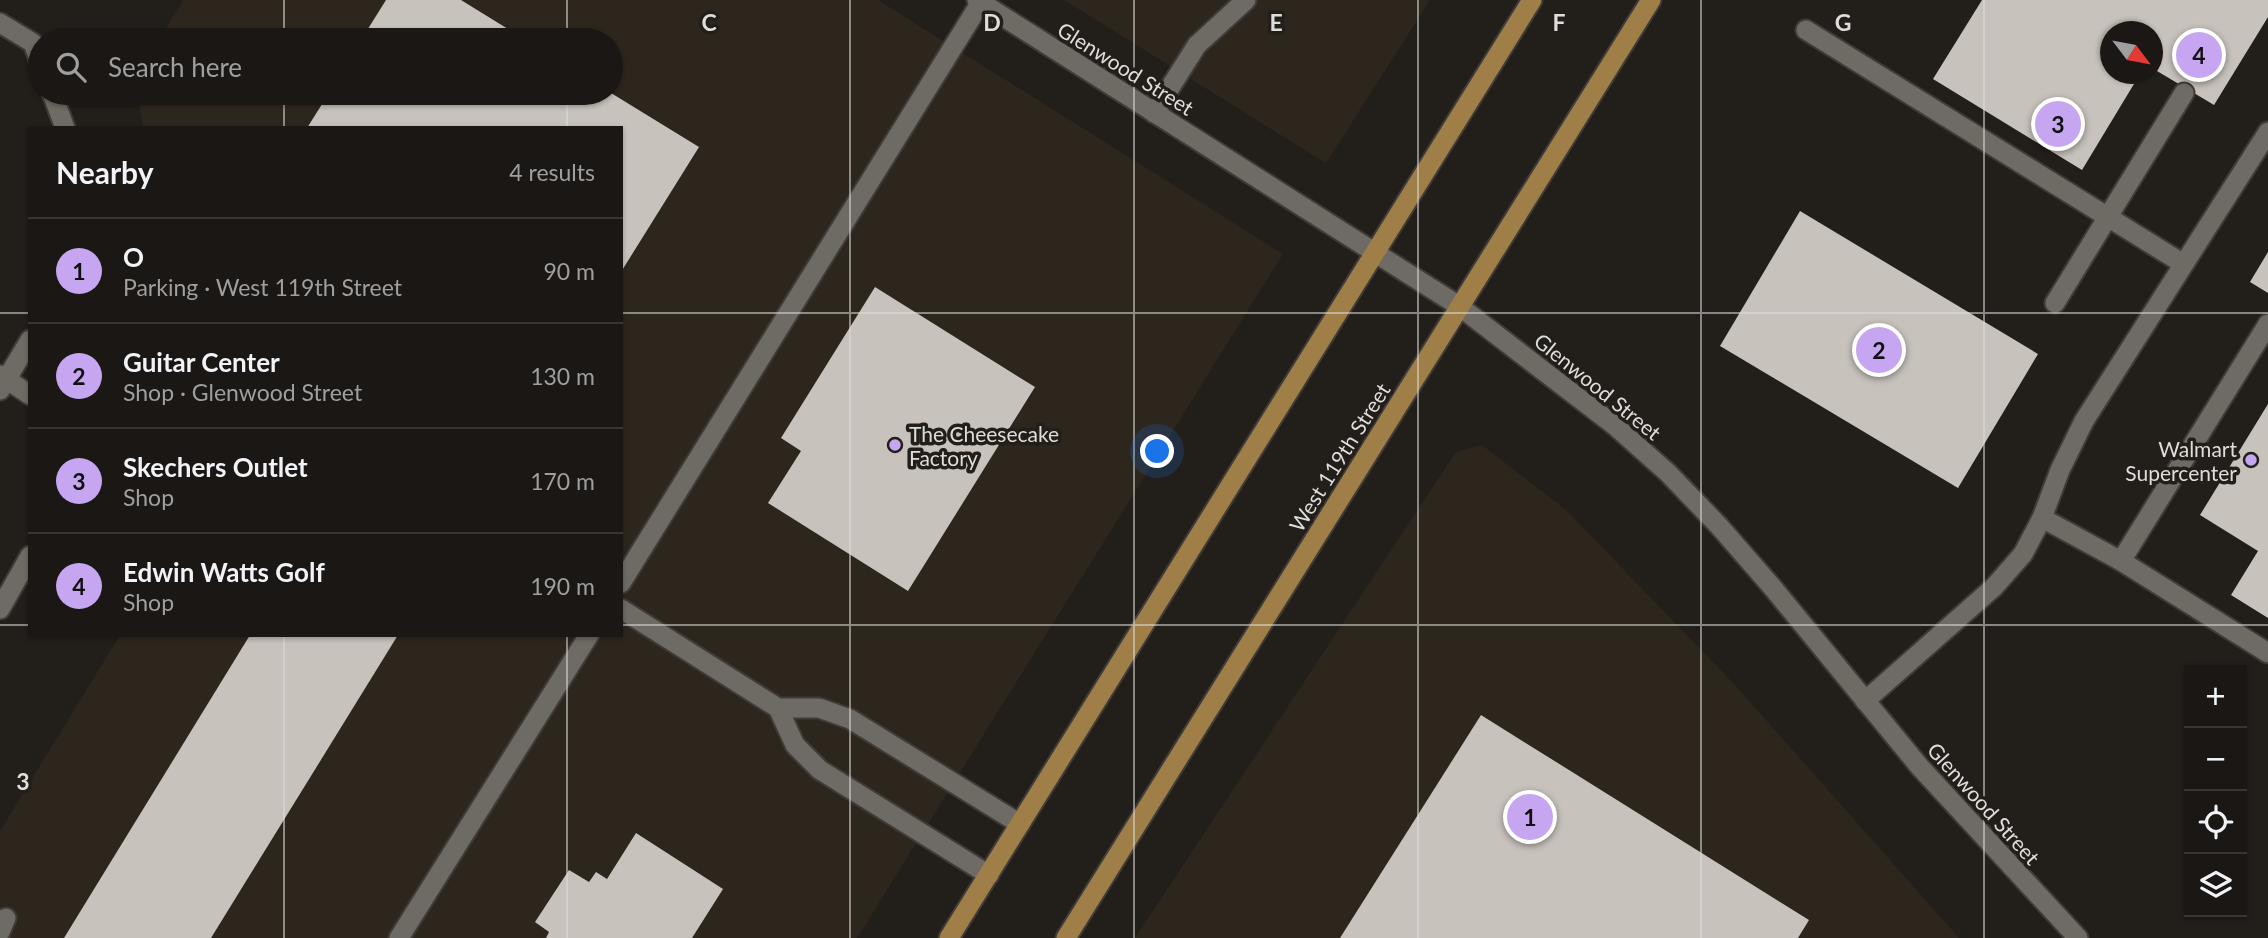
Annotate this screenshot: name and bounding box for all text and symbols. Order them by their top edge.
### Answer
text: C [701,8,717,36]
text: D [983,8,1001,36]
text: E [1269,8,1283,36]
text: F [1552,8,1566,36]
text: G [1835,8,1851,36]
street label: Glenwood Street [1053,16,1199,120]
north arrow [2100,21,2163,84]
search box [28,28,623,105]
pin: 4 [2176,29,2222,81]
icon: search [52,48,90,86]
text: Search here [108,51,242,83]
pin: 3 [2035,98,2081,150]
text: Nearby [56,154,154,190]
text: 4 results [509,158,595,186]
text: O [123,241,144,273]
text: 1 [72,257,86,285]
text: 90 m [544,257,595,285]
text: Parking · West 119th Street [123,273,402,301]
pin: 2 [1856,324,1902,376]
street label: Glenwood Street [1530,327,1667,445]
text: Guitar Center [123,346,280,378]
text: 2 [72,362,86,390]
text: 130 m [530,362,595,390]
text: Shop · Glenwood Street [123,378,362,406]
street label: West 119th Street [1283,378,1395,536]
place label: The Cheesecake Factory [909,421,1059,470]
your location [1140,434,1174,468]
place label: Walmart Supercenter [2125,436,2237,485]
marker: The Cheesecake Factory [887,437,903,453]
text: Skechers Outlet [123,451,308,483]
marker: Walmart Supercenter [2243,452,2259,468]
text: 3 [72,467,86,495]
text: 170 m [530,467,595,495]
text: Shop [123,483,174,511]
text: Edwin Watts Golf [123,556,325,588]
text: 4 [72,572,86,600]
text: 190 m [530,572,595,600]
text: Shop [123,588,174,616]
map controls [2184,665,2247,917]
button: + [2184,665,2247,728]
button: − [2184,728,2247,791]
street label: Glenwood Street [1923,737,2046,870]
text: 3 [16,767,30,795]
pin: 1 [1507,791,1553,843]
button: locate [2184,791,2247,854]
button: layers [2184,854,2247,917]

